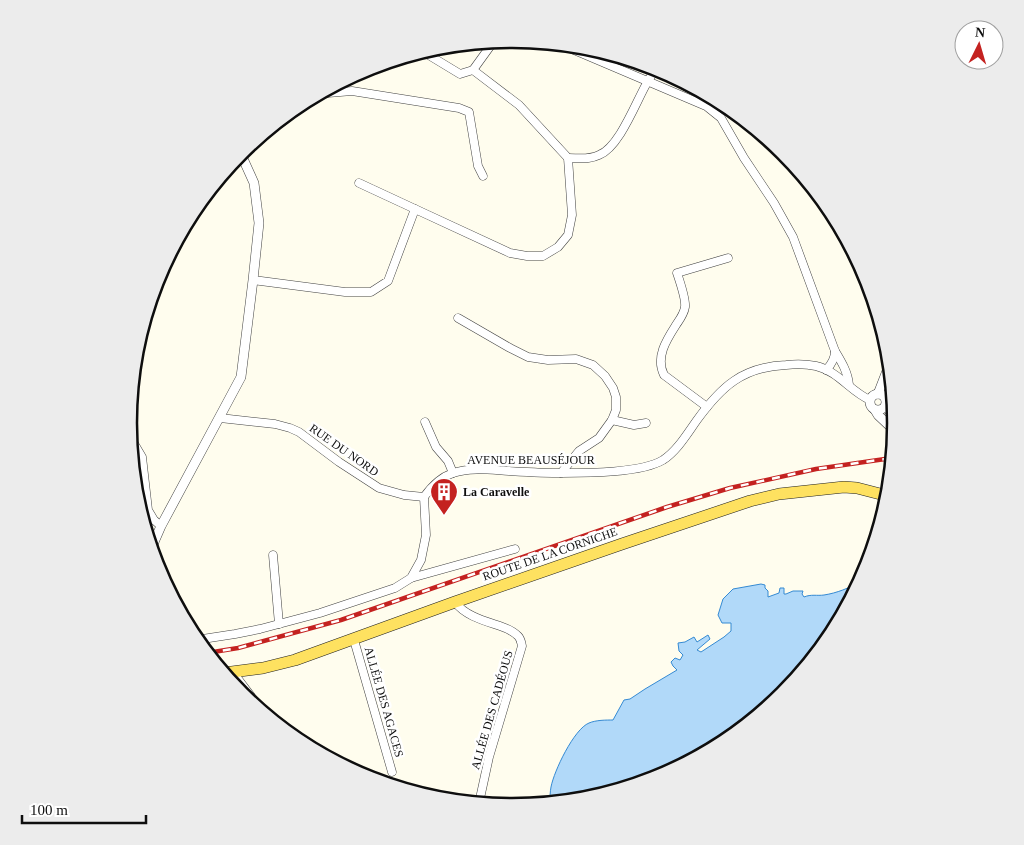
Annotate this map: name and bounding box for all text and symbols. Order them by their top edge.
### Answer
north arrow [954,20,1004,70]
text: N [974,25,986,40]
street label: RUE DU NORD [307,421,382,479]
street label: AVENUE BEAUSÉJOUR [467,453,595,467]
building icon: La Caravelle [429,477,459,516]
place label: La Caravelle [463,485,530,499]
street label: ROUTE DE LA CORNICHE [481,524,619,584]
street label: ALLÉE DES AGACES [362,645,406,759]
street label: ALLÉE DES CADÉOUS [468,649,516,771]
scale bar [22,792,146,824]
text: 100 m [30,802,68,818]

